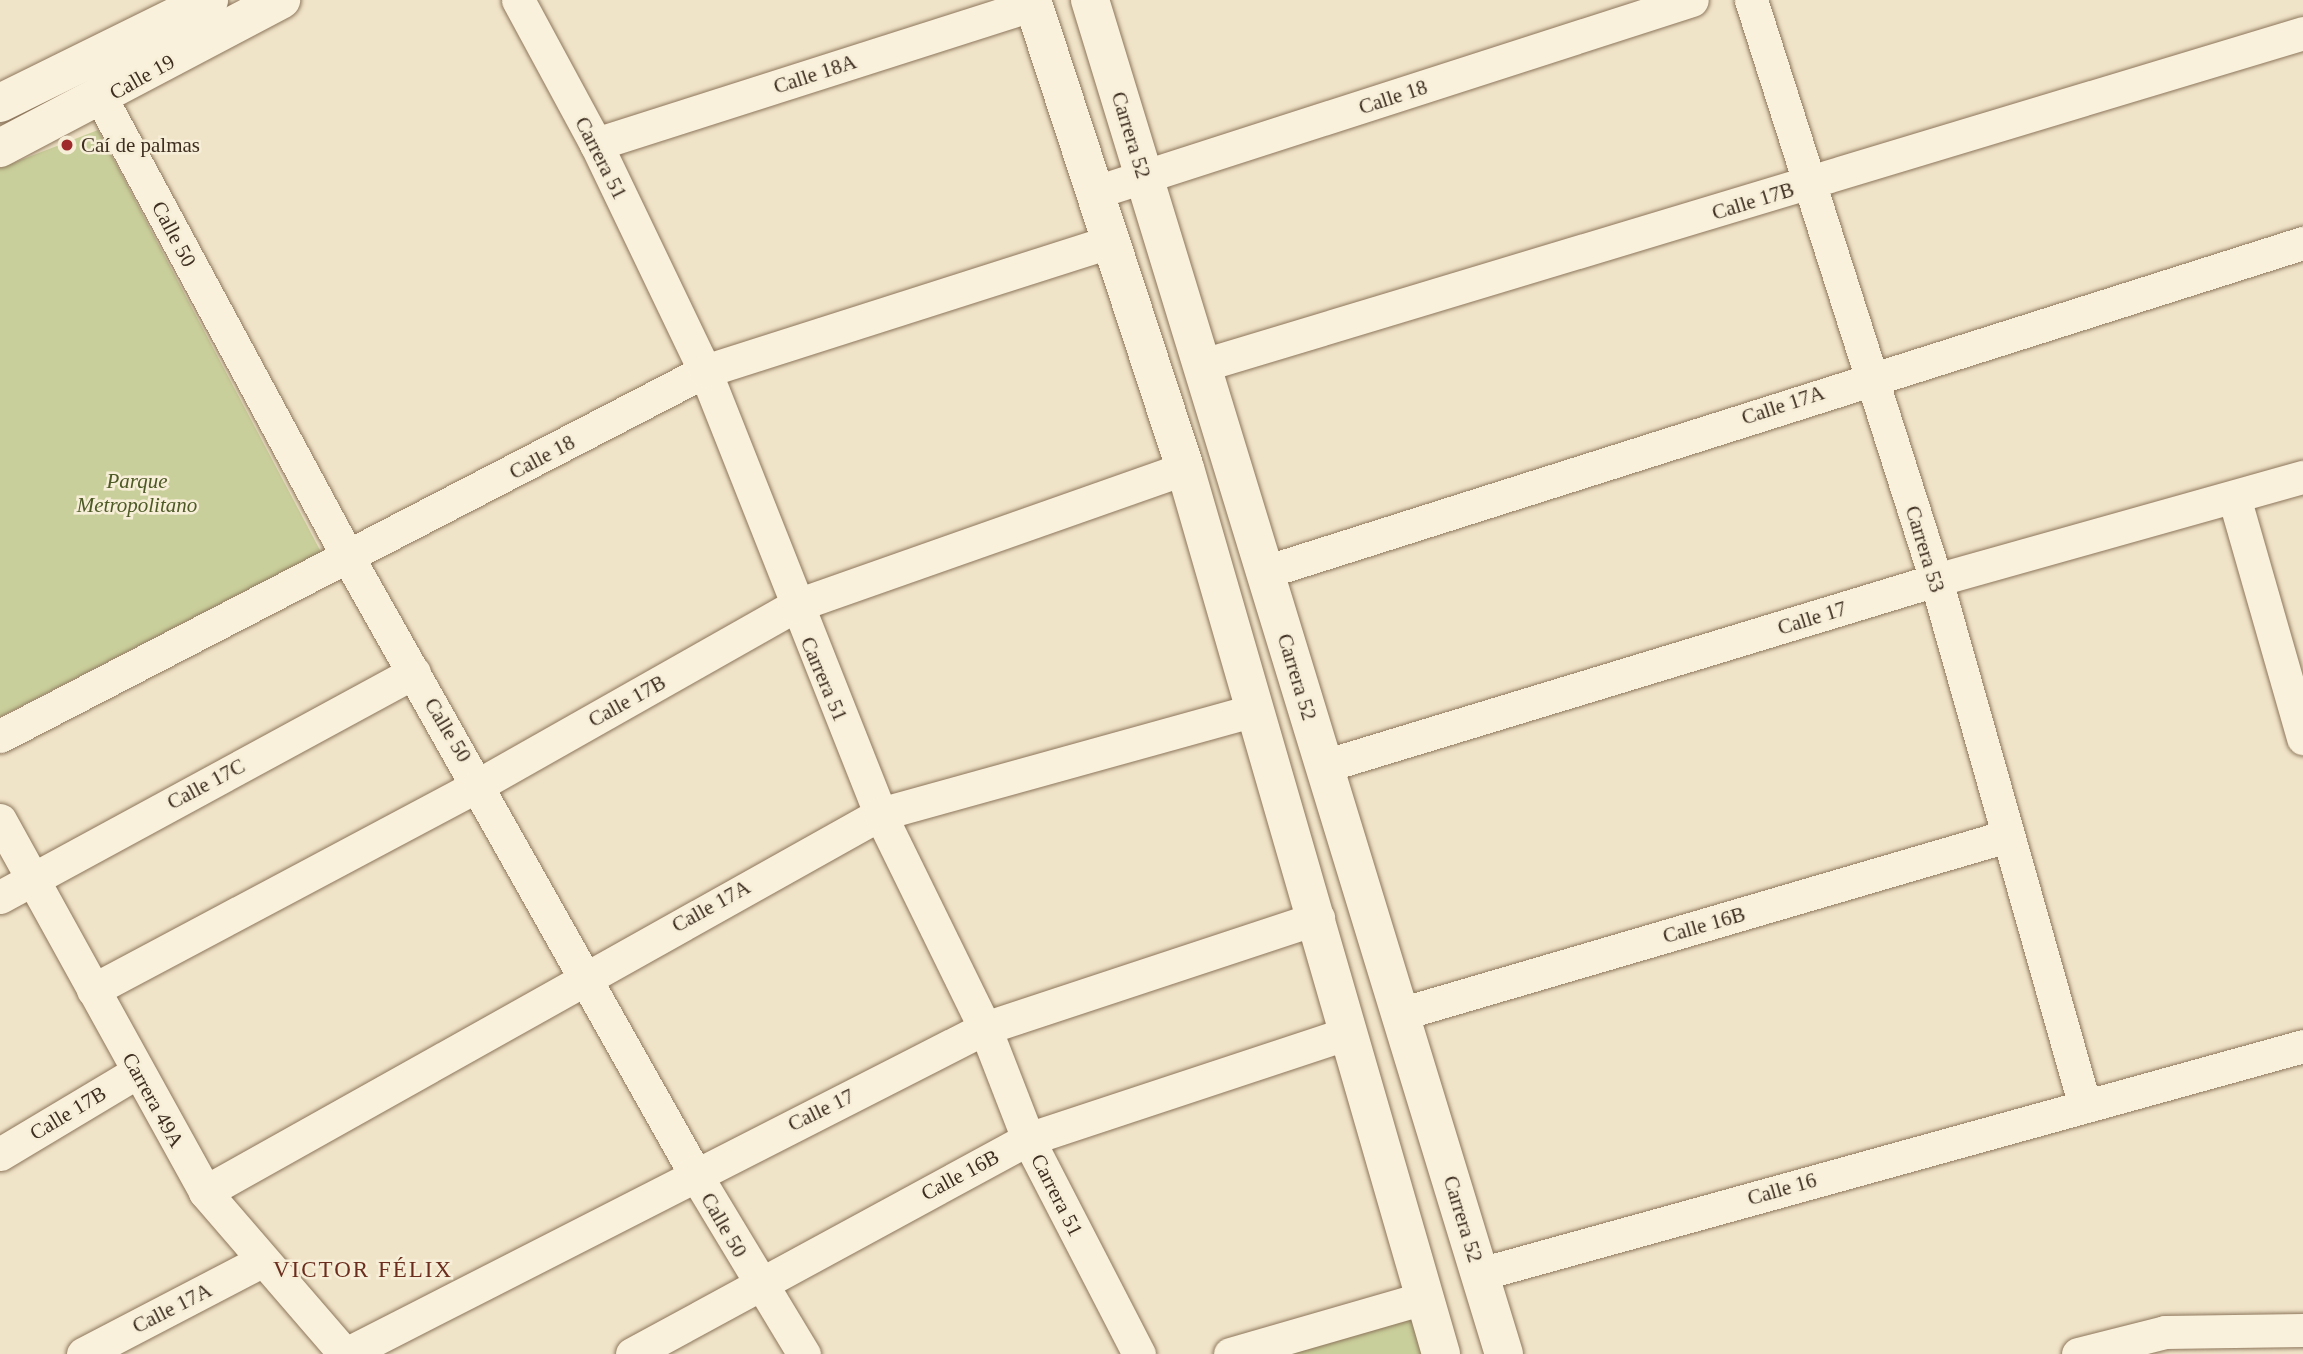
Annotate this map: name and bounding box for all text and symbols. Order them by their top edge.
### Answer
street label: Calle 19 [105,49,179,105]
street label: Calle 18A [770,49,860,99]
street label: Calle 18 [1356,74,1430,120]
street label: Carrera 52 [1106,89,1156,181]
street label: Carrera 51 [570,113,632,203]
place label: Caí de palmas [81,132,200,158]
marker: Caí de palmas [59,137,75,153]
street label: Calle 17B [1709,177,1797,225]
street label: Calle 50 [146,197,202,271]
street label: Calle 17A [1738,380,1828,430]
street label: Calle 18 [505,429,579,485]
park label: Parque Metropolitano [77,468,197,518]
street label: Carrera 53 [1900,503,1950,595]
street label: Calle 17 [1775,596,1849,640]
street label: Carrera 52 [1272,631,1322,723]
street label: Carrera 51 [795,633,853,725]
street label: Calle 17B [584,669,670,733]
street label: Calle 50 [419,693,477,767]
street label: Calle 17C [163,753,249,815]
street label: Calle 17A [667,874,755,938]
street label: Calle 16B [1660,901,1748,949]
street label: Carrera 49A [117,1048,189,1152]
street label: Calle 17B [25,1080,111,1146]
street label: Calle 17 [784,1083,858,1137]
street label: Calle 16B [917,1144,1003,1206]
street label: Carrera 51 [1026,1150,1088,1240]
street label: Calle 16 [1745,1167,1819,1211]
street label: Carrera 52 [1438,1173,1488,1265]
street label: Calle 50 [695,1188,753,1262]
district label: VICTOR FÉLIX [274,1256,452,1284]
street label: Calle 17A [128,1277,216,1339]

